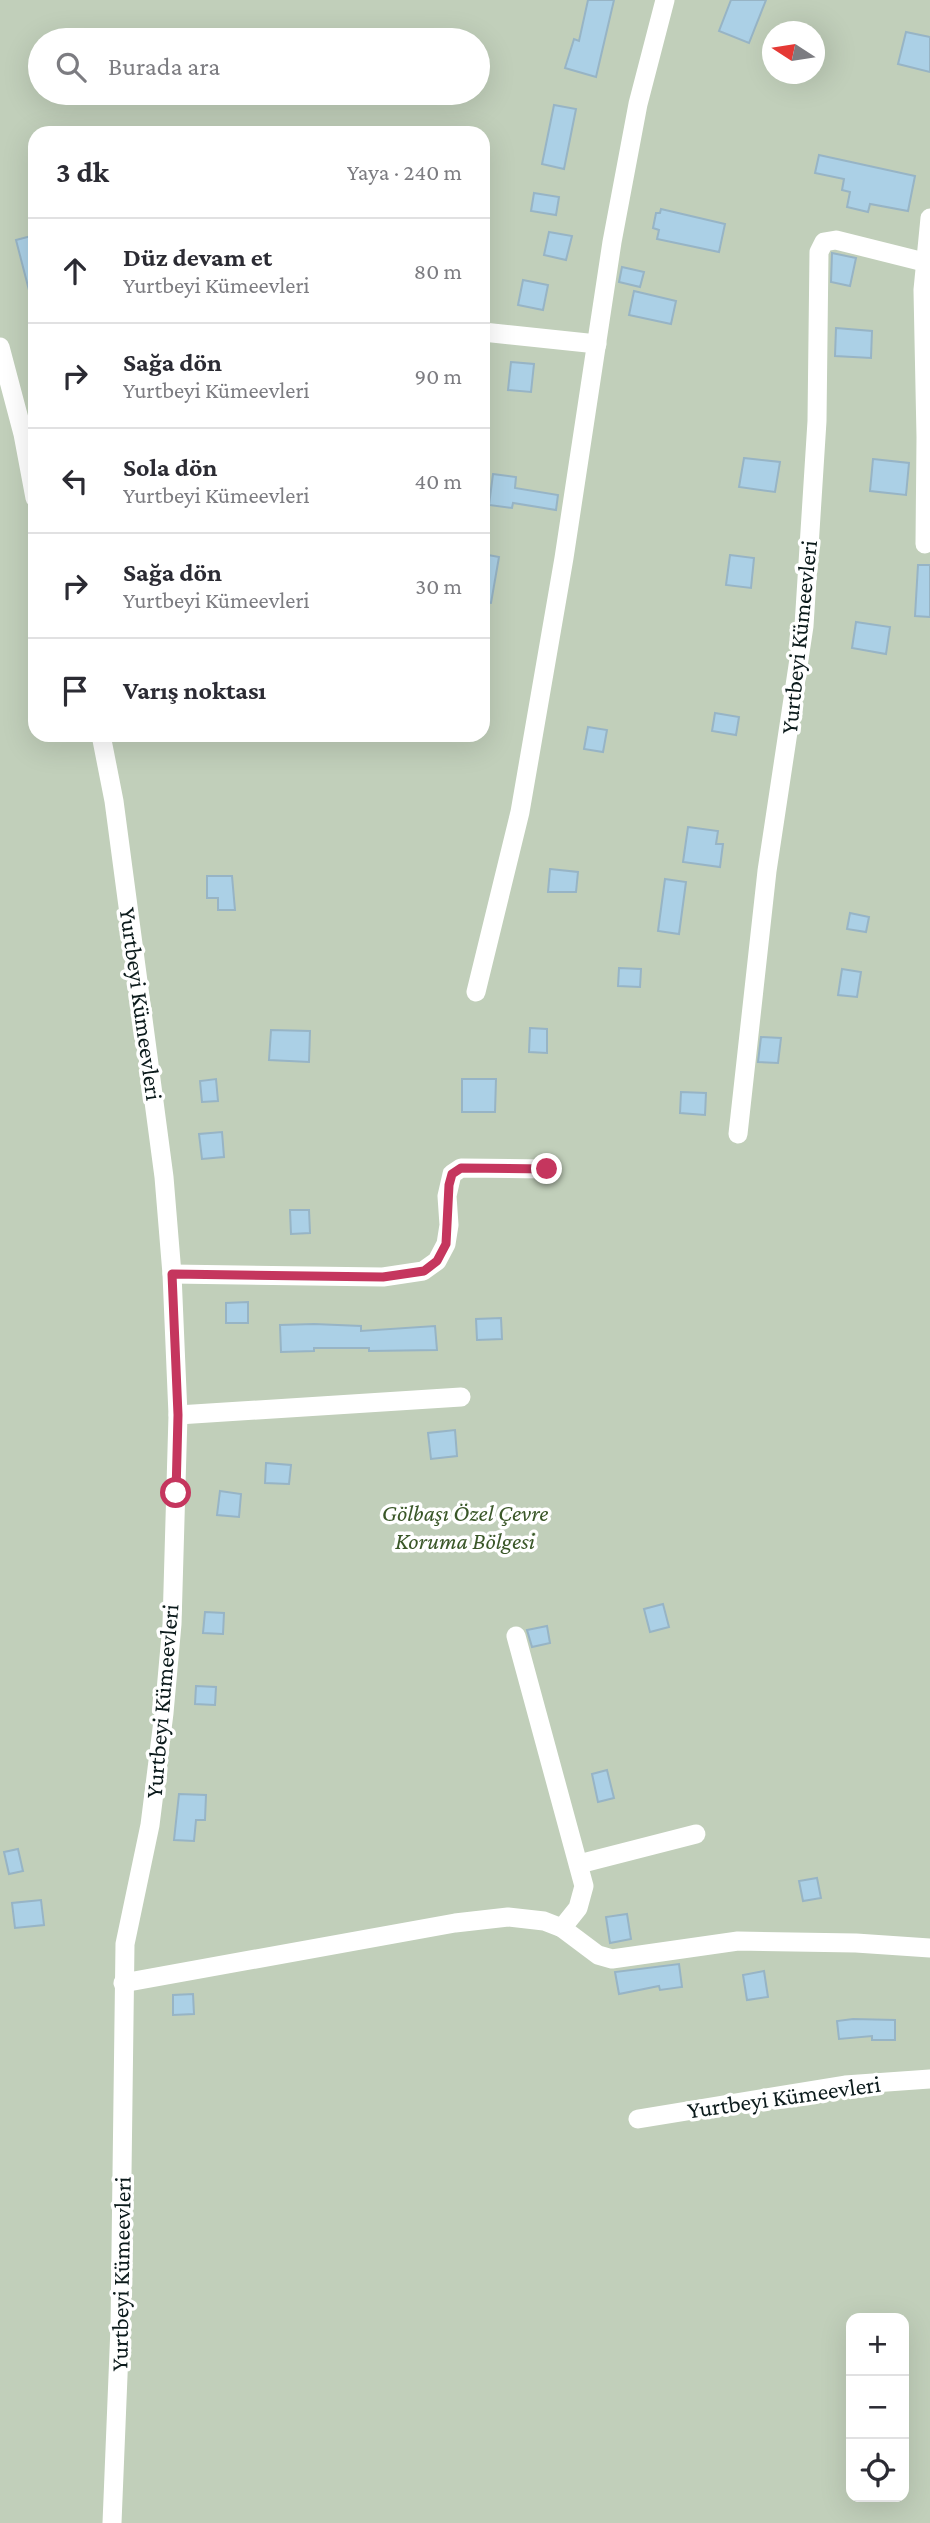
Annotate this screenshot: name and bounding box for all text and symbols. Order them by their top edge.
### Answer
north arrow [762,21,825,84]
search box [28,28,490,105]
icon: search [52,48,90,86]
text: Burada ara [108,52,220,81]
text: 3 dk [56,155,109,188]
text: Yaya · 240 m [347,159,462,185]
text: Düz devam et [123,243,272,272]
icon: ahead [56,252,94,290]
text: 80 m [414,258,462,284]
text: Yurtbeyi Kümeevleri [123,272,310,298]
text: Sağa dön [123,348,222,377]
icon: right [56,357,94,395]
text: 90 m [415,363,462,389]
text: Yurtbeyi Kümeevleri [123,377,310,403]
text: Sola dön [123,453,217,482]
icon: left [56,462,94,500]
text: 40 m [414,468,462,494]
text: Yurtbeyi Kümeevleri [123,482,310,508]
street label: Yurtbeyi Kümeevleri [775,539,822,735]
text: Sağa dön [123,558,222,587]
icon: right [56,567,94,605]
text: 30 m [415,573,462,599]
text: Yurtbeyi Kümeevleri [123,587,310,613]
icon: arrive [56,672,94,710]
text: Varış noktası [123,676,266,705]
street label: Yurtbeyi Kümeevleri [115,906,168,1102]
route end [531,1153,562,1184]
route start [160,1477,191,1508]
park label: Gölbaşı Özel Çevre Koruma Bölgesi [382,1499,548,1554]
street label: Yurtbeyi Kümeevleri [140,1603,183,1799]
street label: Yurtbeyi Kümeevleri [686,2070,882,2123]
street label: Yurtbeyi Kümeevleri [105,2176,136,2372]
map controls [846,2313,909,2502]
button: + [846,2313,909,2376]
button: − [846,2376,909,2439]
button: locate [846,2439,909,2502]

